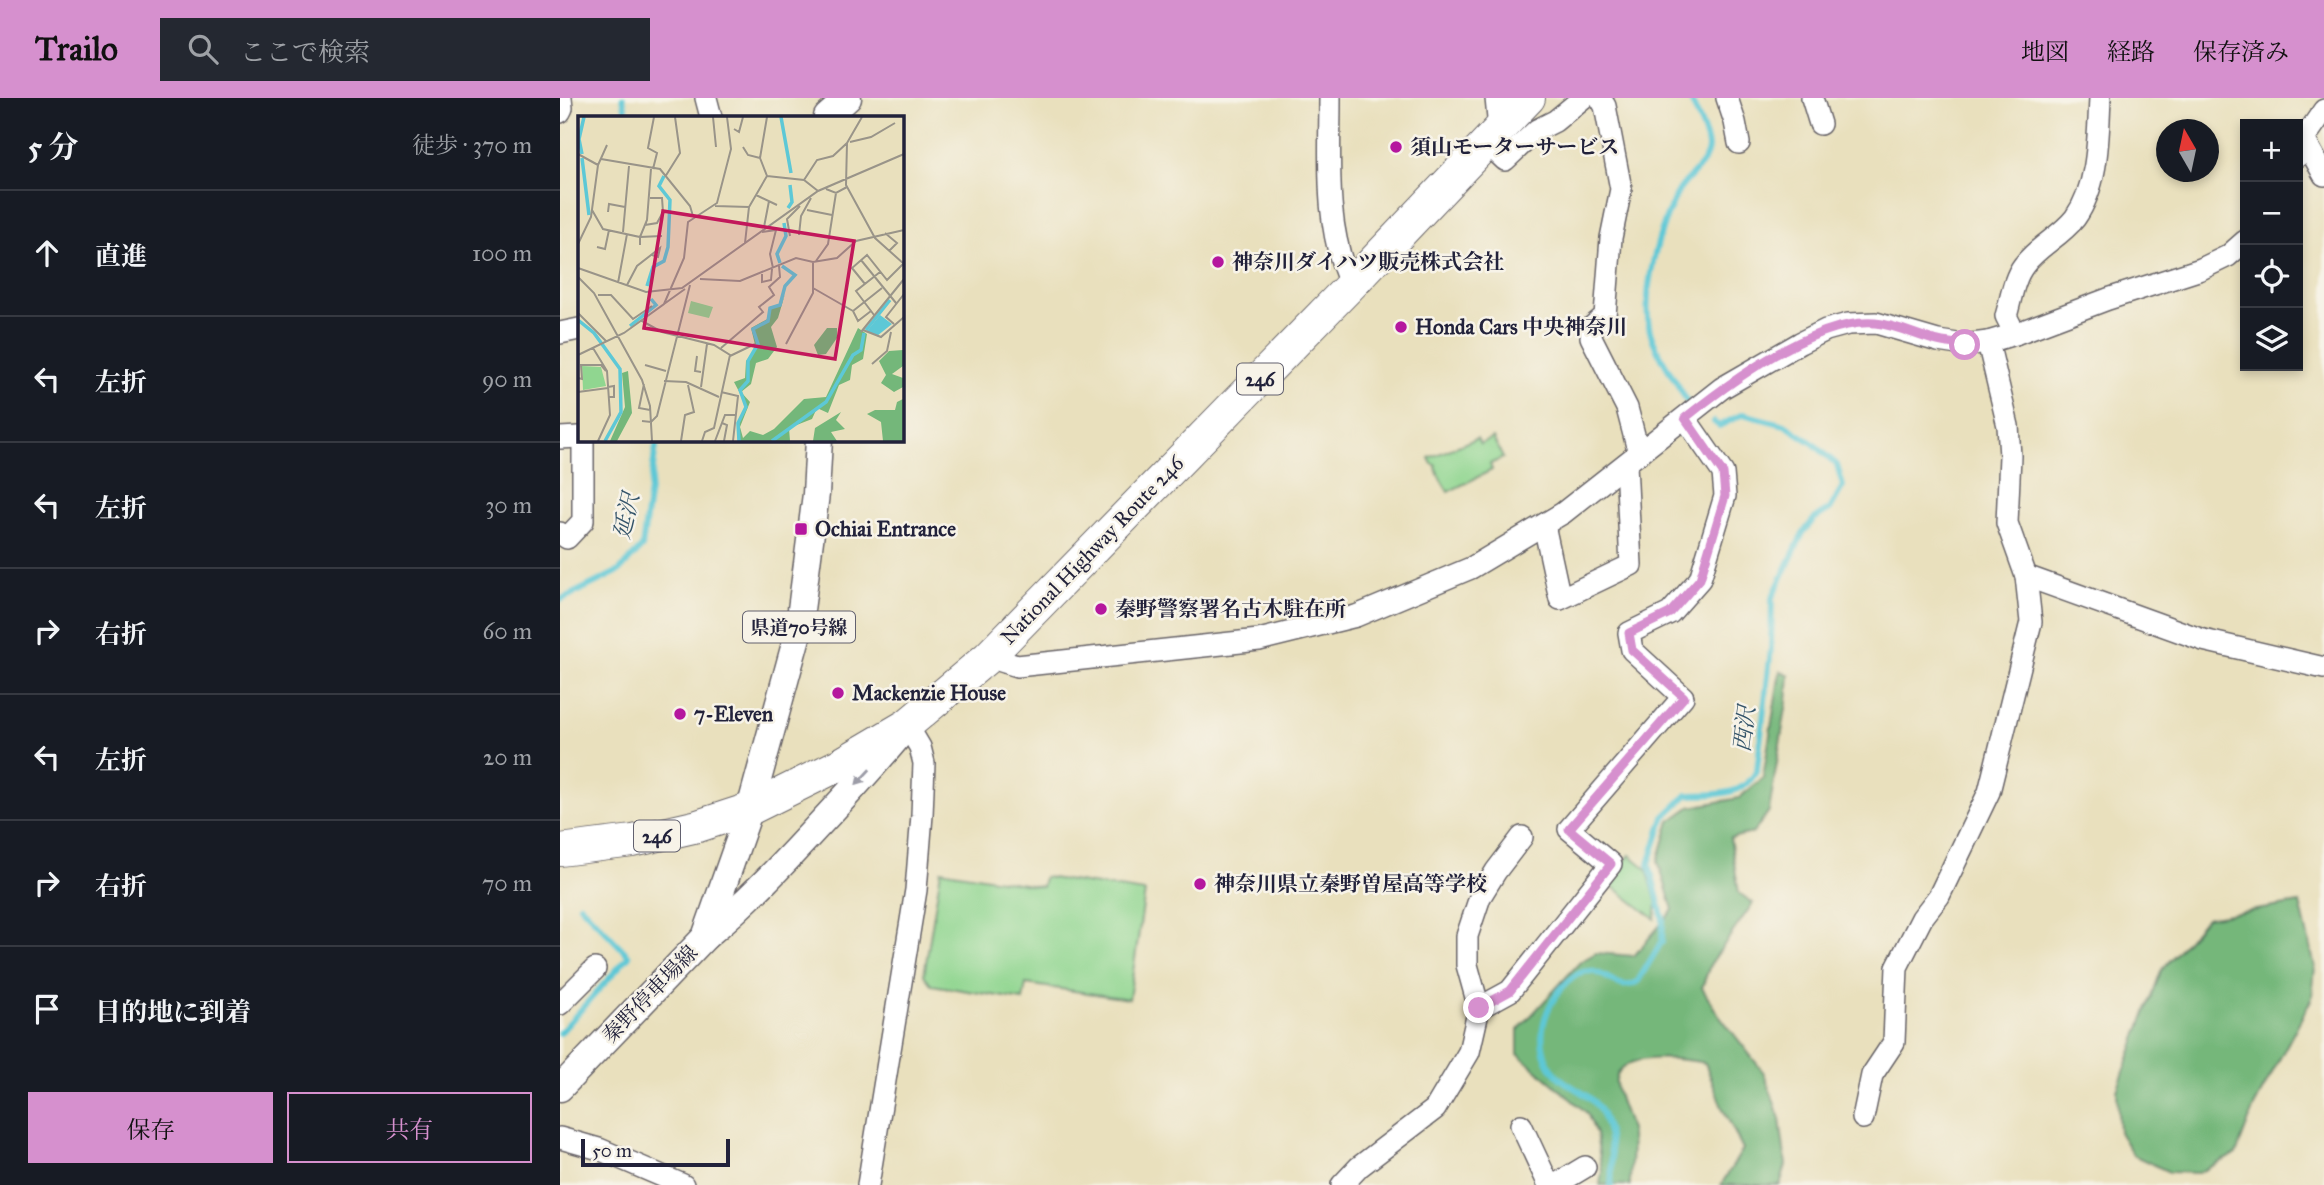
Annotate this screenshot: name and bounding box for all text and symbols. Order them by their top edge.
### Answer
search box [160,18,650,81]
text: Trailo [35,29,118,69]
icon: search [184,30,222,68]
text: ここで検索 [240,36,370,68]
text: 地図 [2021,37,2069,67]
text: 経路 [2107,37,2155,67]
text: 保存済み [2193,37,2289,67]
inset map [578,116,903,441]
north arrow [2156,119,2219,182]
map controls [2240,119,2303,371]
button: + [2240,119,2303,182]
text: 5 分 [28,129,78,165]
text: 徒歩 · 370 m [412,131,532,159]
place label: 須山モーターサービス [1410,134,1619,160]
marker: 須山モーターサービス [1388,139,1404,155]
button: − [2240,182,2303,245]
icon: ahead [28,234,66,272]
text: 100 m [472,239,532,267]
text: 直進 [95,240,147,272]
button: locate [2240,245,2303,308]
place label: 神奈川ダイハツ販売株式会社 [1232,249,1504,275]
marker: 神奈川ダイハツ販売株式会社 [1210,254,1226,270]
button: layers [2240,308,2303,371]
place label: Honda Cars 中央神奈川 [1415,314,1627,340]
marker: Honda Cars 中央神奈川 [1393,319,1409,335]
route start [1949,329,1980,360]
icon: left [28,360,66,398]
road number: 246 [1237,364,1283,394]
text: 90 m [482,365,532,393]
text: 左折 [95,366,147,398]
street label: National Highway Route 246 [995,449,1190,650]
icon: left [28,486,66,524]
water label: 延沢 [607,488,645,542]
text: 30 m [485,491,532,519]
text: 左折 [95,492,147,524]
place label: Ochiai Entrance [815,516,956,542]
marker: Ochiai Entrance [793,521,809,537]
place label: 秦野警察署名古木駐在所 [1115,596,1346,622]
marker: 秦野警察署名古木駐在所 [1093,601,1109,617]
icon: right [28,612,66,650]
road number: 県道70号線 [743,612,855,642]
text: 60 m [483,617,532,645]
text: 右折 [95,618,147,650]
place label: Mackenzie House [852,680,1006,706]
marker: Mackenzie House [830,685,846,701]
place label: 7-Eleven [694,701,774,727]
water label: 西沢 [1727,701,1761,754]
marker: 7-Eleven [672,706,688,722]
icon: left [28,738,66,776]
text: 20 m [483,743,532,771]
text: 左折 [95,744,147,776]
one-way arrow [856,768,872,785]
road number: 246 [634,820,680,852]
icon: right [28,864,66,902]
text: 70 m [482,869,532,897]
text: 右折 [95,870,147,902]
place label: 神奈川県立秦野曽屋高等学校 [1214,871,1487,897]
marker: 神奈川県立秦野曽屋高等学校 [1192,876,1208,892]
street label: 秦野停車場線 [597,940,703,1048]
icon: arrive [28,990,66,1028]
route end [1463,992,1494,1023]
text: 目的地に到着 [95,996,251,1028]
button: 保存 [28,1092,273,1163]
button: 共有 [287,1092,532,1163]
scale bar [581,1136,730,1168]
text: 50 m [592,1139,632,1162]

